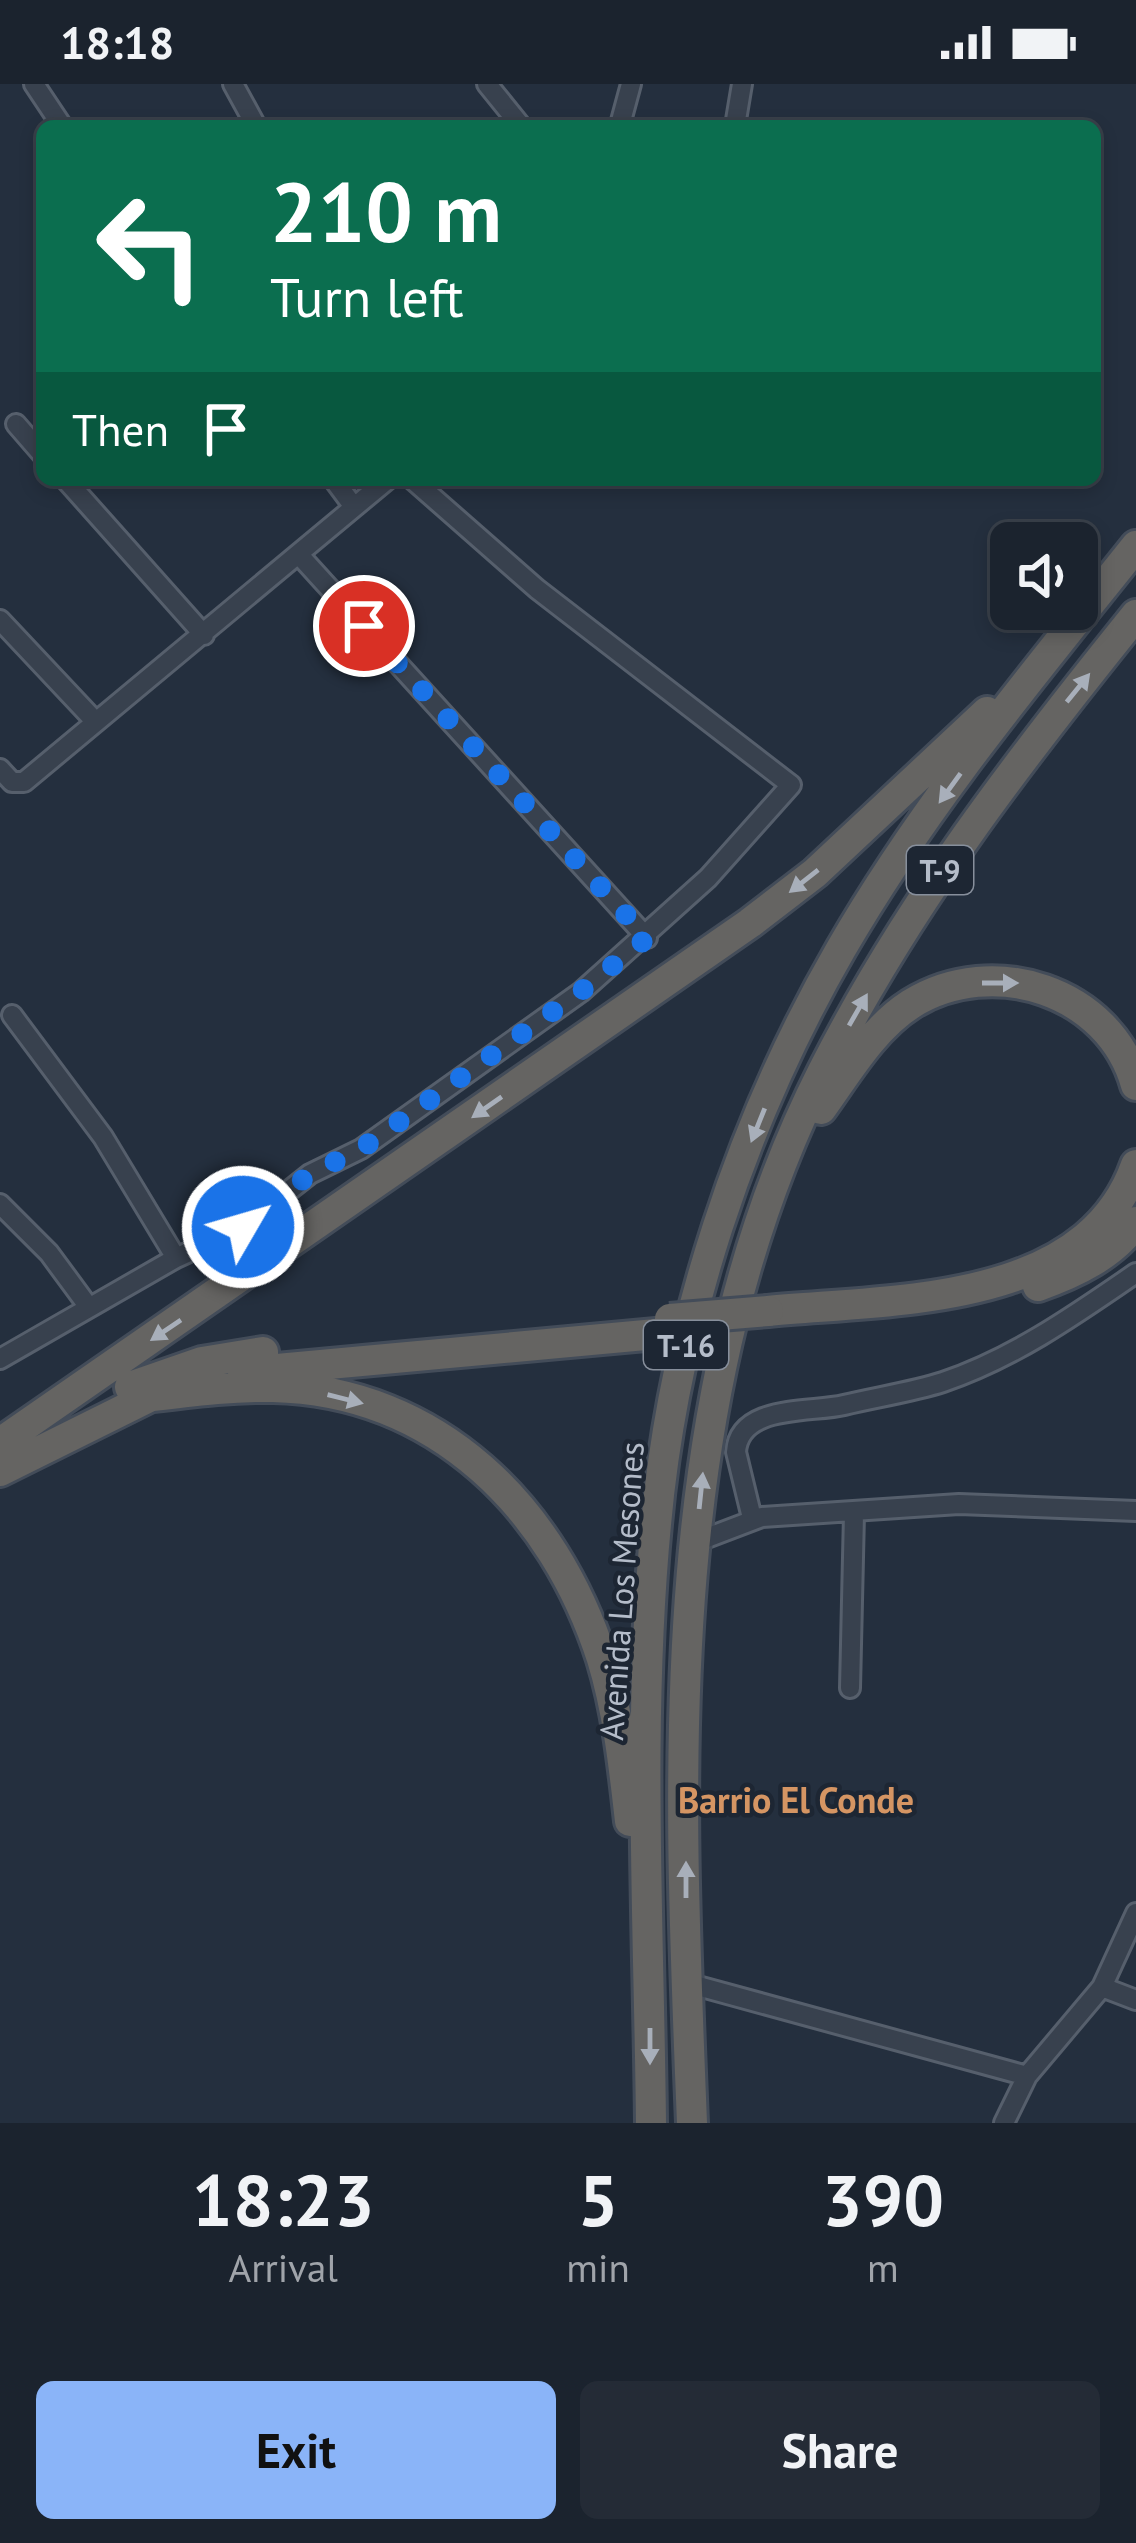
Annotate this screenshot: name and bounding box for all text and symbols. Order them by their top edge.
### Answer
text: 18:18 [60,13,174,71]
text: 210 m [270,156,502,265]
icon: left [72,168,228,324]
text: Turn left [270,262,464,332]
icon: arrive [193,396,259,462]
text: Then [72,400,169,458]
map controls [990,522,1098,630]
button: sound [990,522,1098,630]
pin [313,575,415,677]
icon: arrive [331,593,397,659]
one-way arrow [1064,673,1090,703]
one-way arrow [939,772,963,804]
road number: T-9 [907,846,973,894]
one-way arrow [789,868,820,893]
one-way arrow [982,973,1020,993]
one-way arrow [847,993,868,1026]
one-way arrow [471,1095,503,1118]
one-way arrow [748,1107,767,1143]
position arrow [180,1164,306,1290]
one-way arrow [150,1318,183,1341]
road number: T-16 [644,1321,728,1369]
one-way arrow [327,1390,364,1409]
street label: Avenida Los Mesones [589,1440,653,1742]
one-way arrow [692,1472,711,1509]
district label: Barrio El Conde [678,1776,914,1823]
one-way arrow [676,1860,696,1898]
one-way arrow [641,2028,660,2066]
text: 18:23 [192,2153,375,2246]
text: 5 [578,2153,619,2246]
text: 390 [822,2153,944,2246]
text: Arrival [229,2242,338,2293]
text: min [566,2242,630,2293]
text: m [867,2242,899,2293]
button: Exit [36,2381,556,2519]
button: Share [580,2381,1100,2519]

